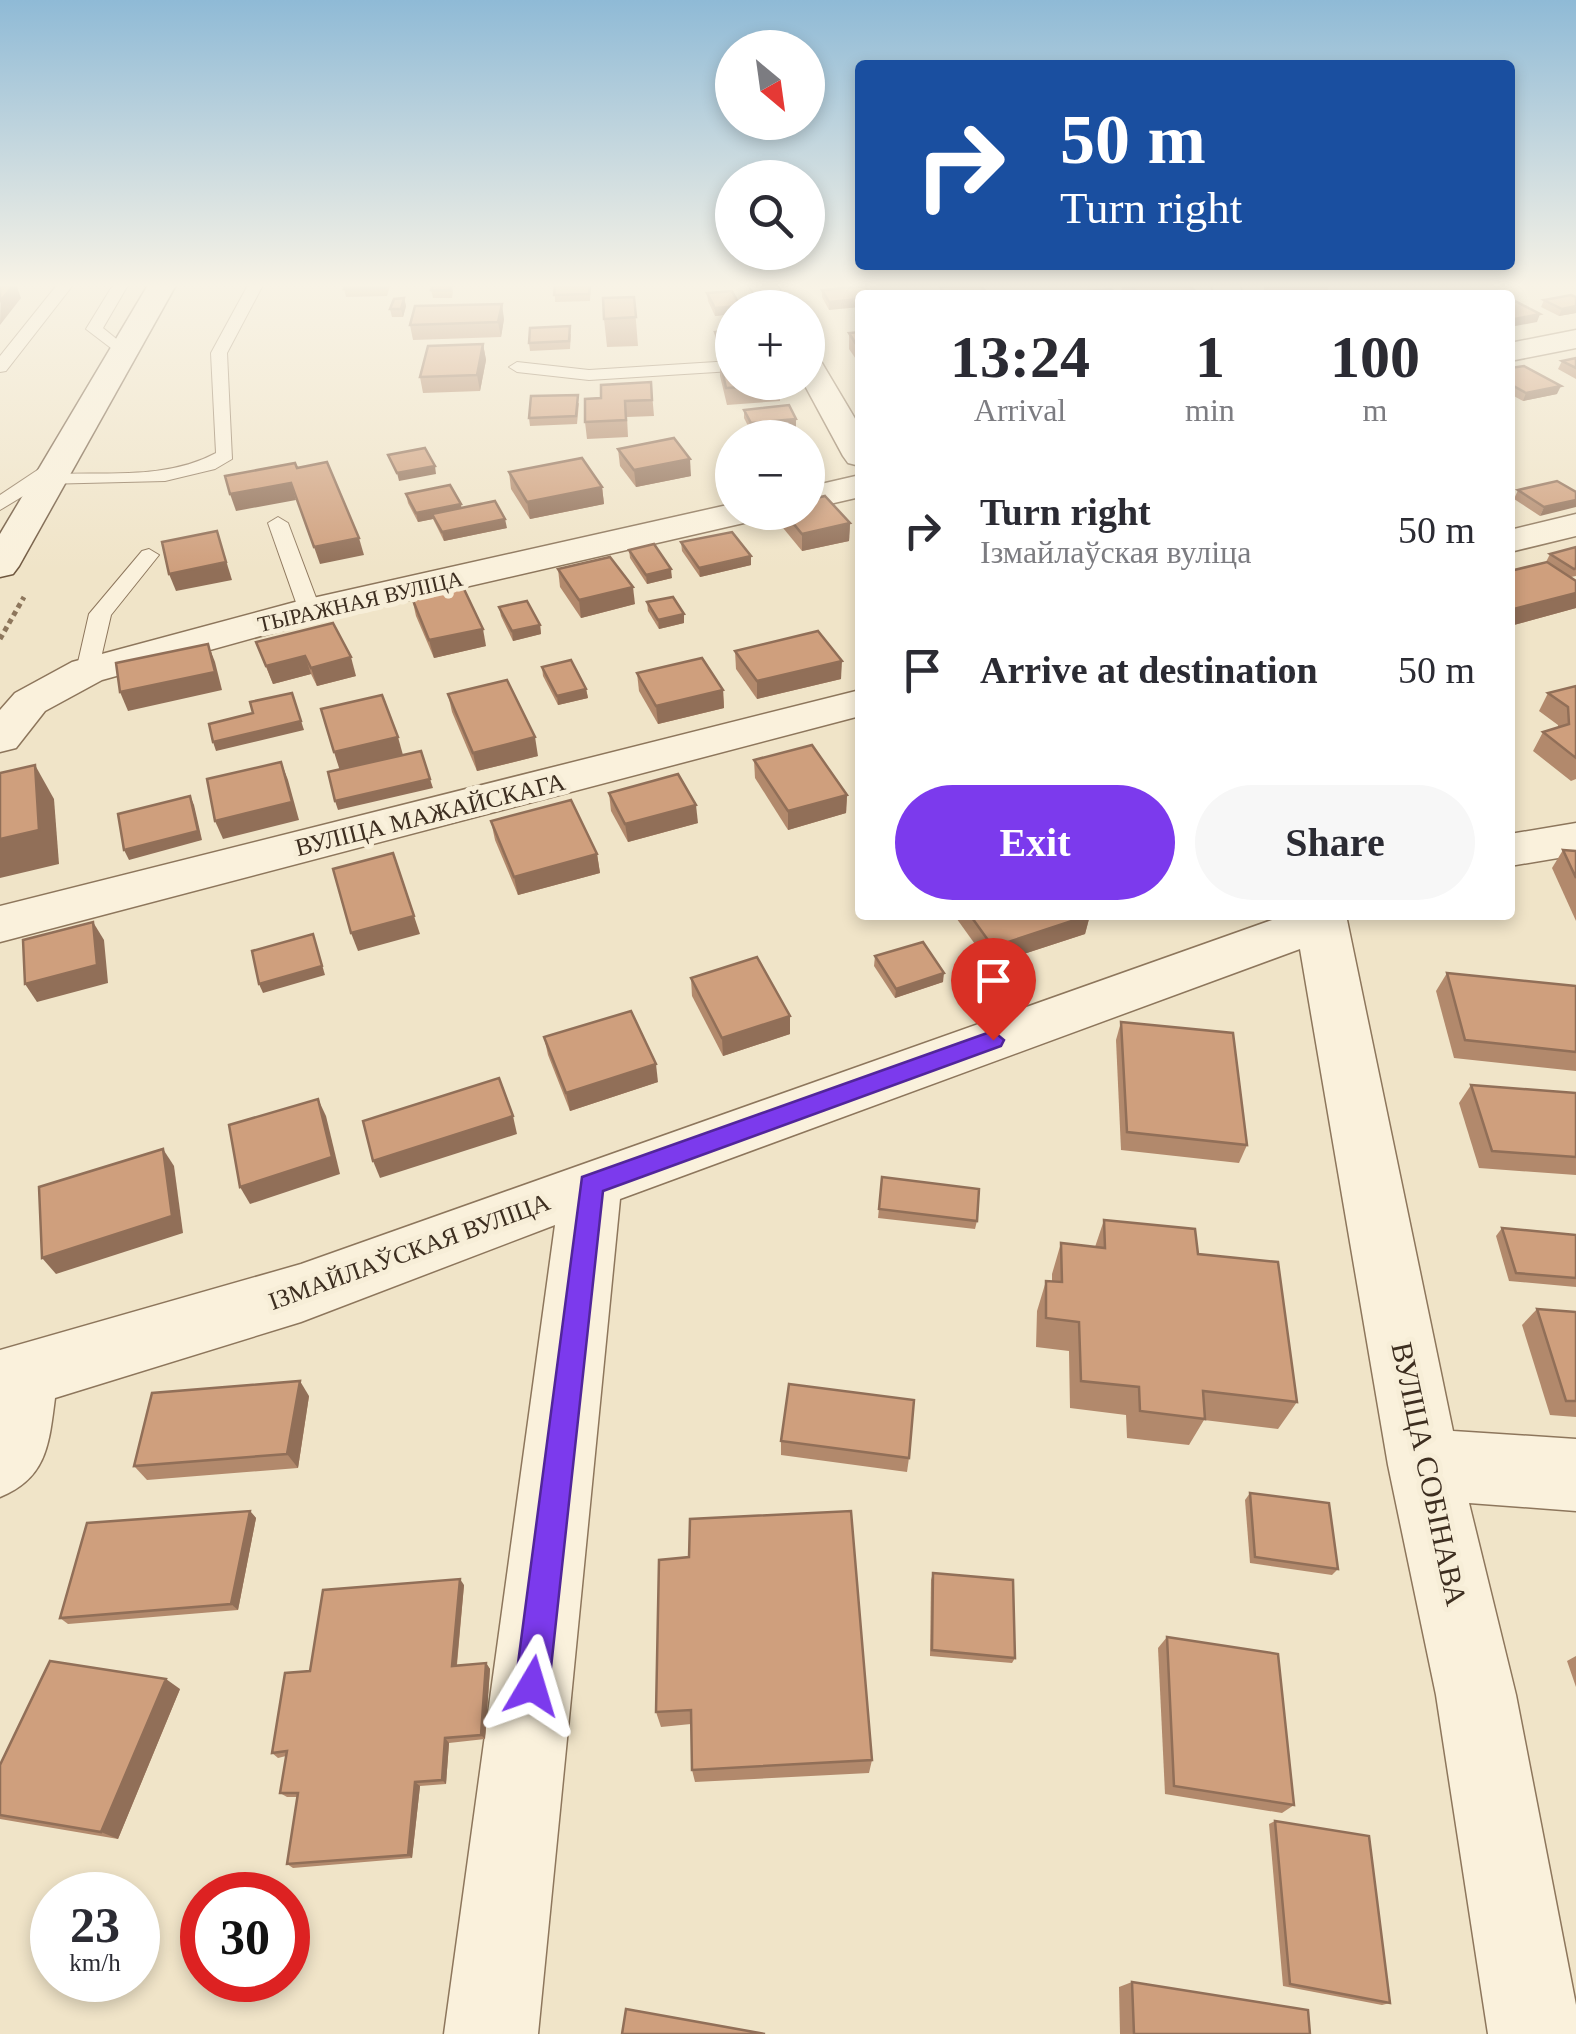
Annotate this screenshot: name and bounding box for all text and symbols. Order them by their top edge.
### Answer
north arrow [715,30,825,140]
map controls [715,30,825,530]
icon: right [895,100,1025,230]
text: 50 m [1060,101,1206,178]
button: search [715,160,825,270]
text: Turn right [1060,183,1242,233]
button: + [715,290,825,400]
text: 13:24 [950,324,1090,390]
text: 1 [1195,324,1225,390]
text: 100 [1330,324,1420,390]
text: Arrival [974,392,1066,428]
text: min [1185,392,1235,428]
text: m [1362,392,1387,428]
button: − [715,420,825,530]
text: Turn right [980,491,1151,533]
icon: right [895,503,950,558]
text: 50 m [1398,509,1475,551]
text: Ізмайлаўская вуліца [980,534,1251,570]
street label: ТЫРАЖНАЯ ВУЛІЦА [255,566,465,637]
icon: arrive [895,643,950,698]
text: Arrive at destination [980,649,1318,691]
text: 50 m [1398,649,1475,691]
street label: ВУЛІЦА МАЖАЙСКАГА [292,768,568,861]
button: Exit [895,785,1175,900]
button: Share [1195,785,1475,900]
pin [951,938,1036,1041]
icon: arrive [966,953,1021,1008]
street label: ІЗМАЙЛАЎСКАЯ ВУЛІЦА [265,1188,553,1315]
street label: ВУЛІЦА СОБІНАВА [1385,1339,1474,1609]
position arrow [480,1634,584,1738]
speed limit sign: 30 [180,1872,310,2002]
text: 23 [70,1897,120,1953]
text: km/h [69,1949,121,1976]

